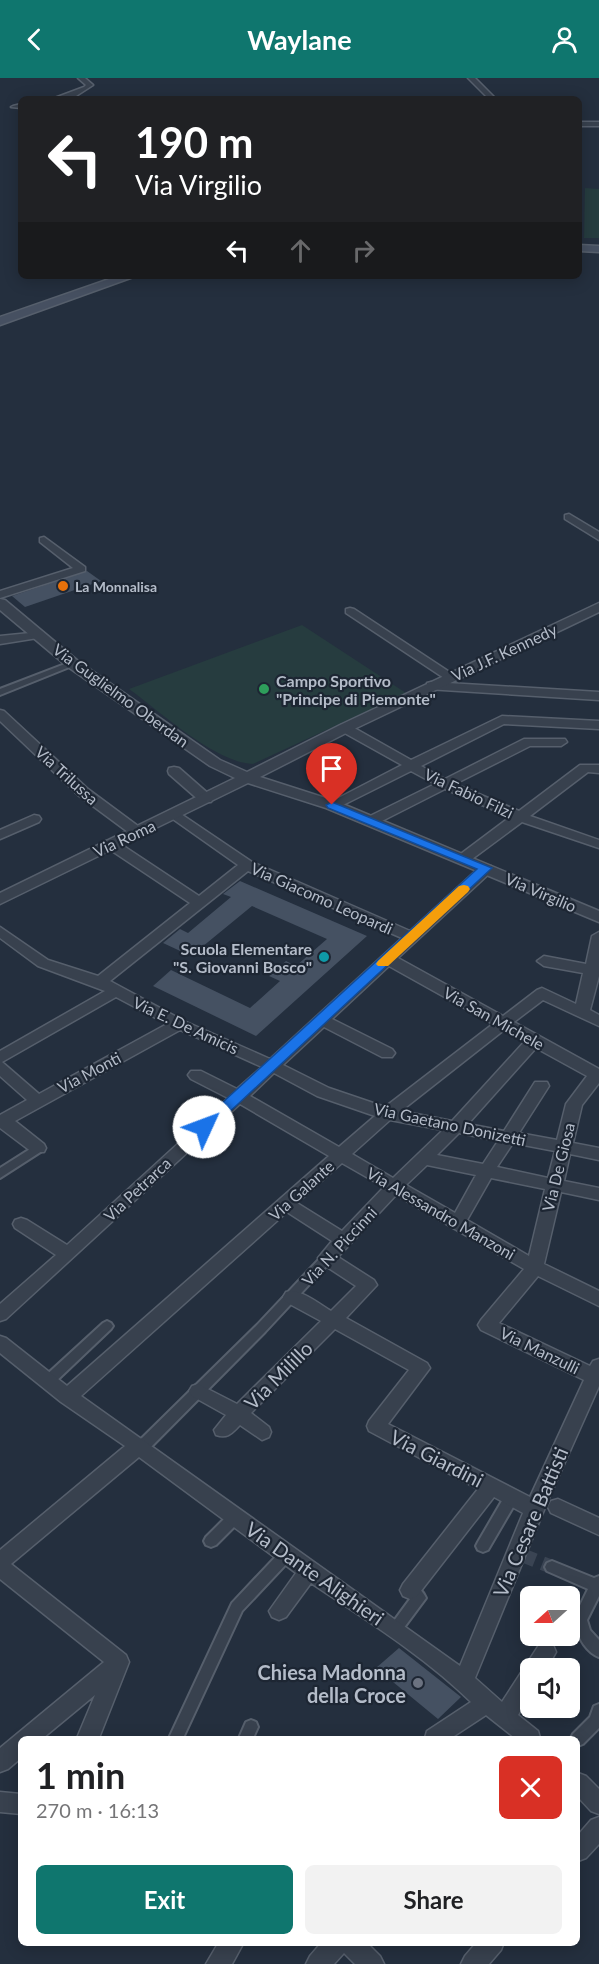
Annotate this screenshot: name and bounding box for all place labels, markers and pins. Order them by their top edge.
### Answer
place label: La Monnalisa [75,578,157,595]
marker: La Monnalisa [56,579,70,593]
place label: Campo Sportivo "Principe di Piemonte" [276,671,436,708]
marker: Campo Sportivo "Principe di Piemonte" [257,682,271,696]
pin [306,743,357,805]
place label: Scuola Elementare "S. Giovanni Bosco" [173,939,312,976]
marker: Scuola Elementare "S. Giovanni Bosco" [317,950,331,964]
place label: Chiesa Madonna della Croce [258,1660,406,1707]
marker: Chiesa Madonna della Croce [411,1676,425,1690]

